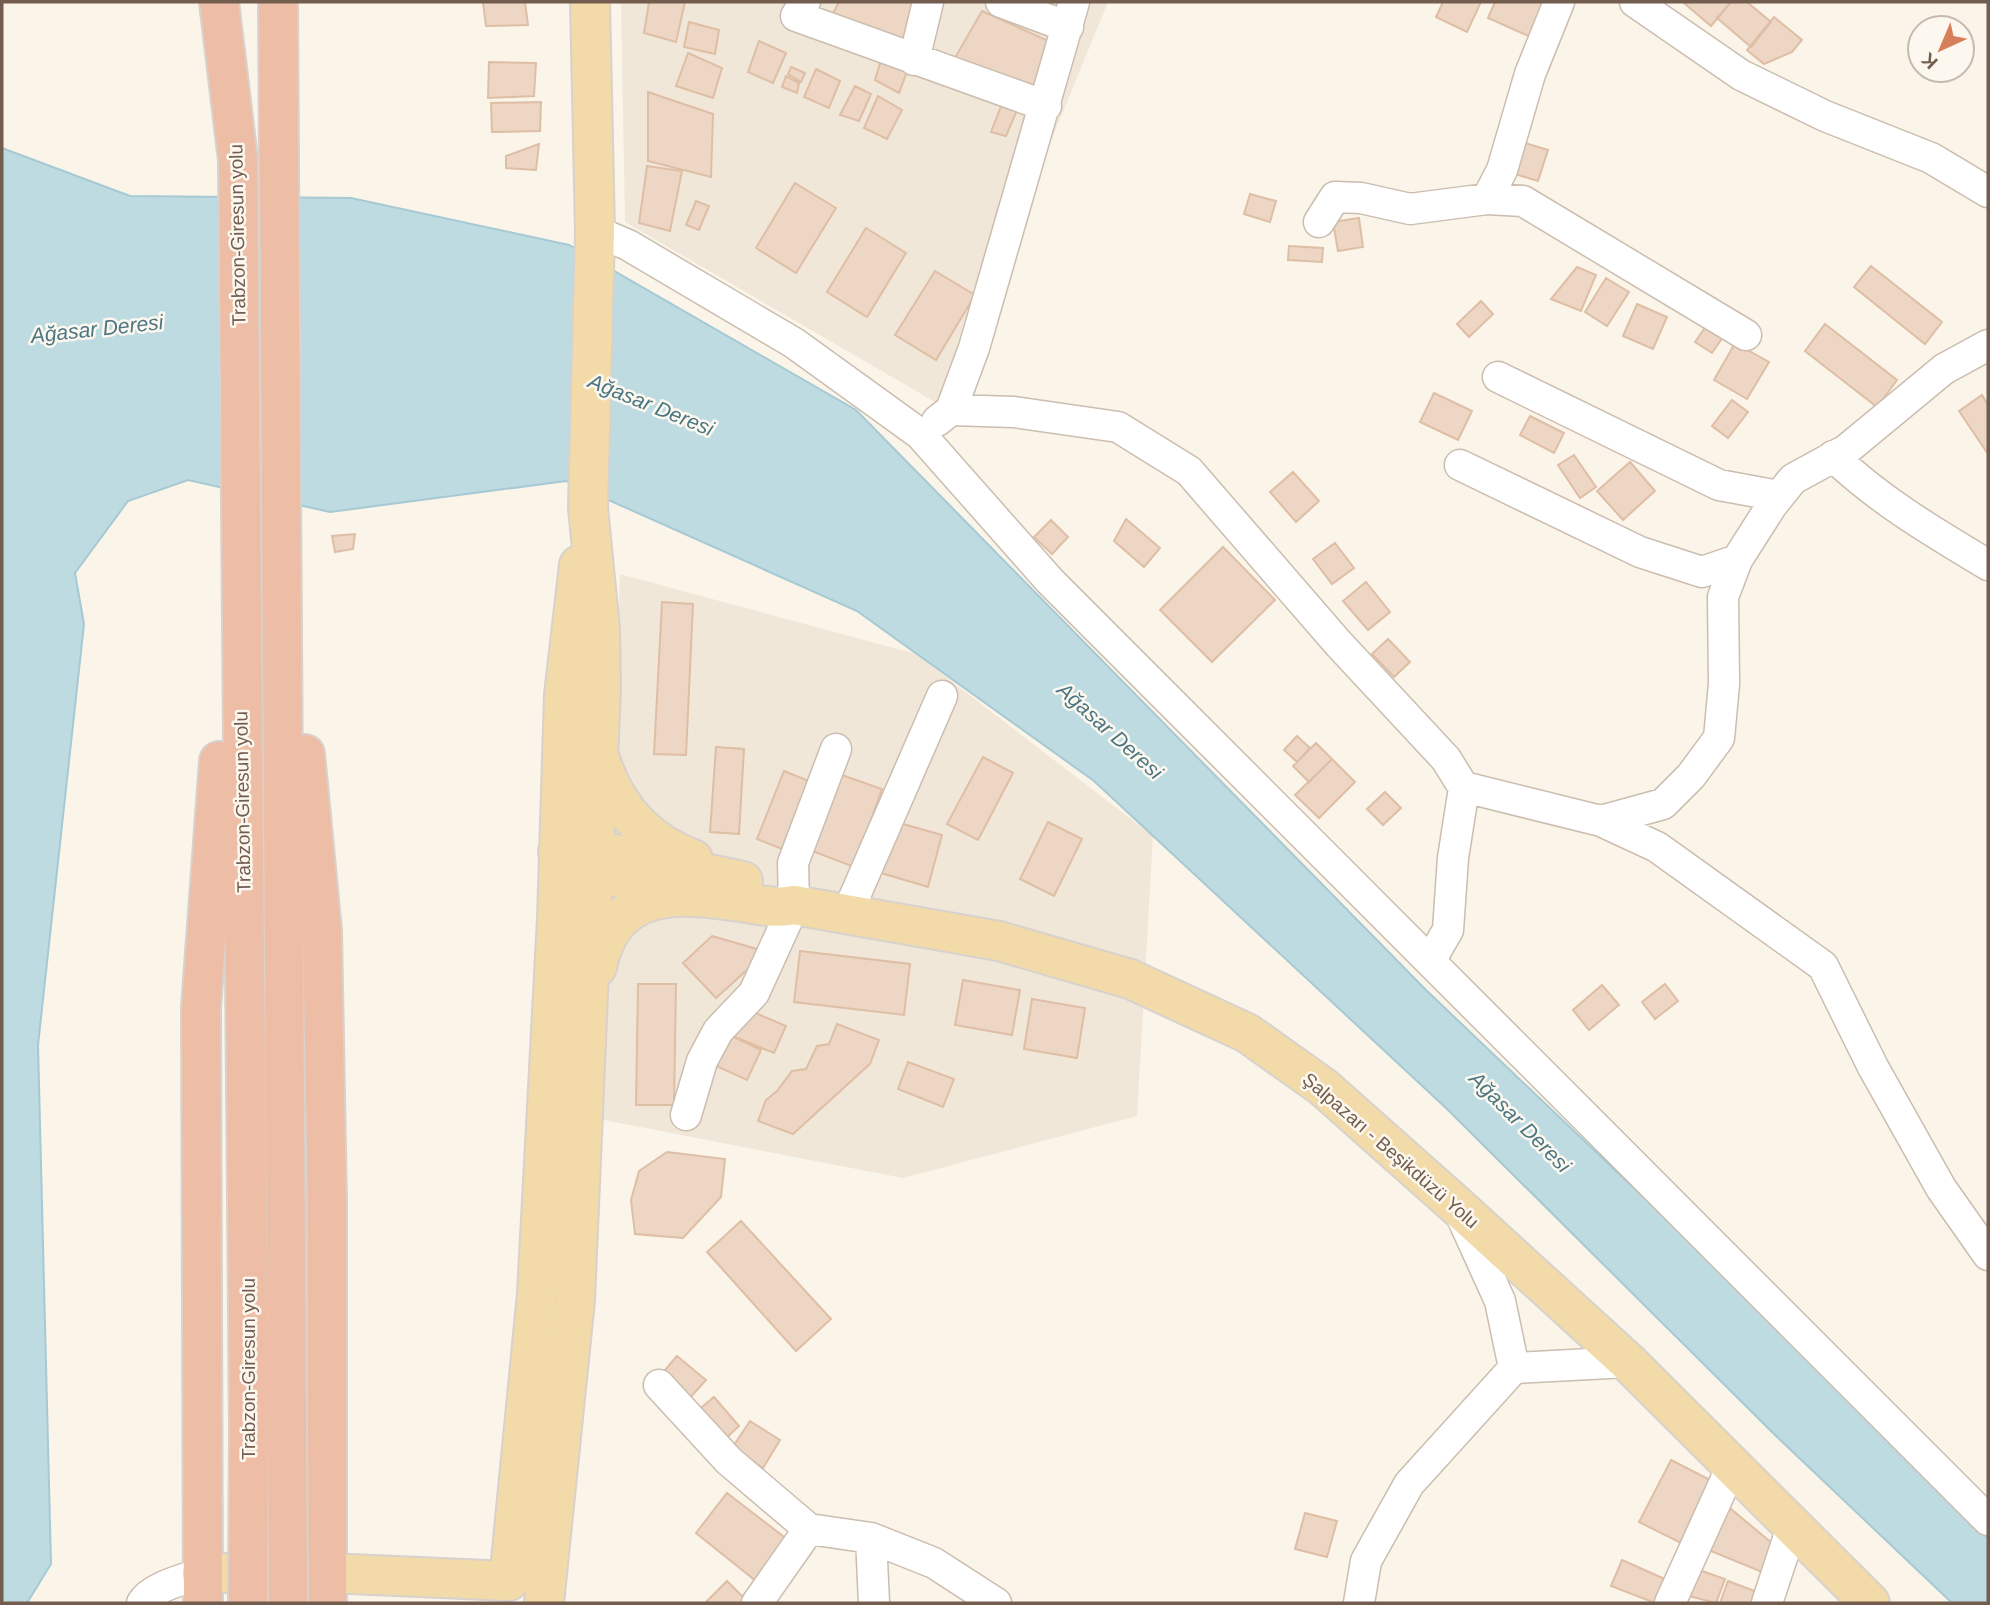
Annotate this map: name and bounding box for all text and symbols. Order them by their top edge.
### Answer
north arrow [1906,14,1976,84]
text: K [1917,48,1942,73]
street label: Trabzon-Giresun yolu [225,144,250,326]
water label: Ağasar Deresi [28,310,166,347]
water label: Ağasar Deresi [583,368,718,441]
water label: Ağasar Deresi [1052,676,1168,785]
street label: Trabzon-Giresun yolu [230,711,255,893]
water label: Ağasar Deresi [1464,1065,1576,1178]
street label: Şalpazarı - Beşikdüzü Yolu [1298,1068,1483,1232]
street label: Trabzon-Giresun yolu [238,1278,259,1460]

